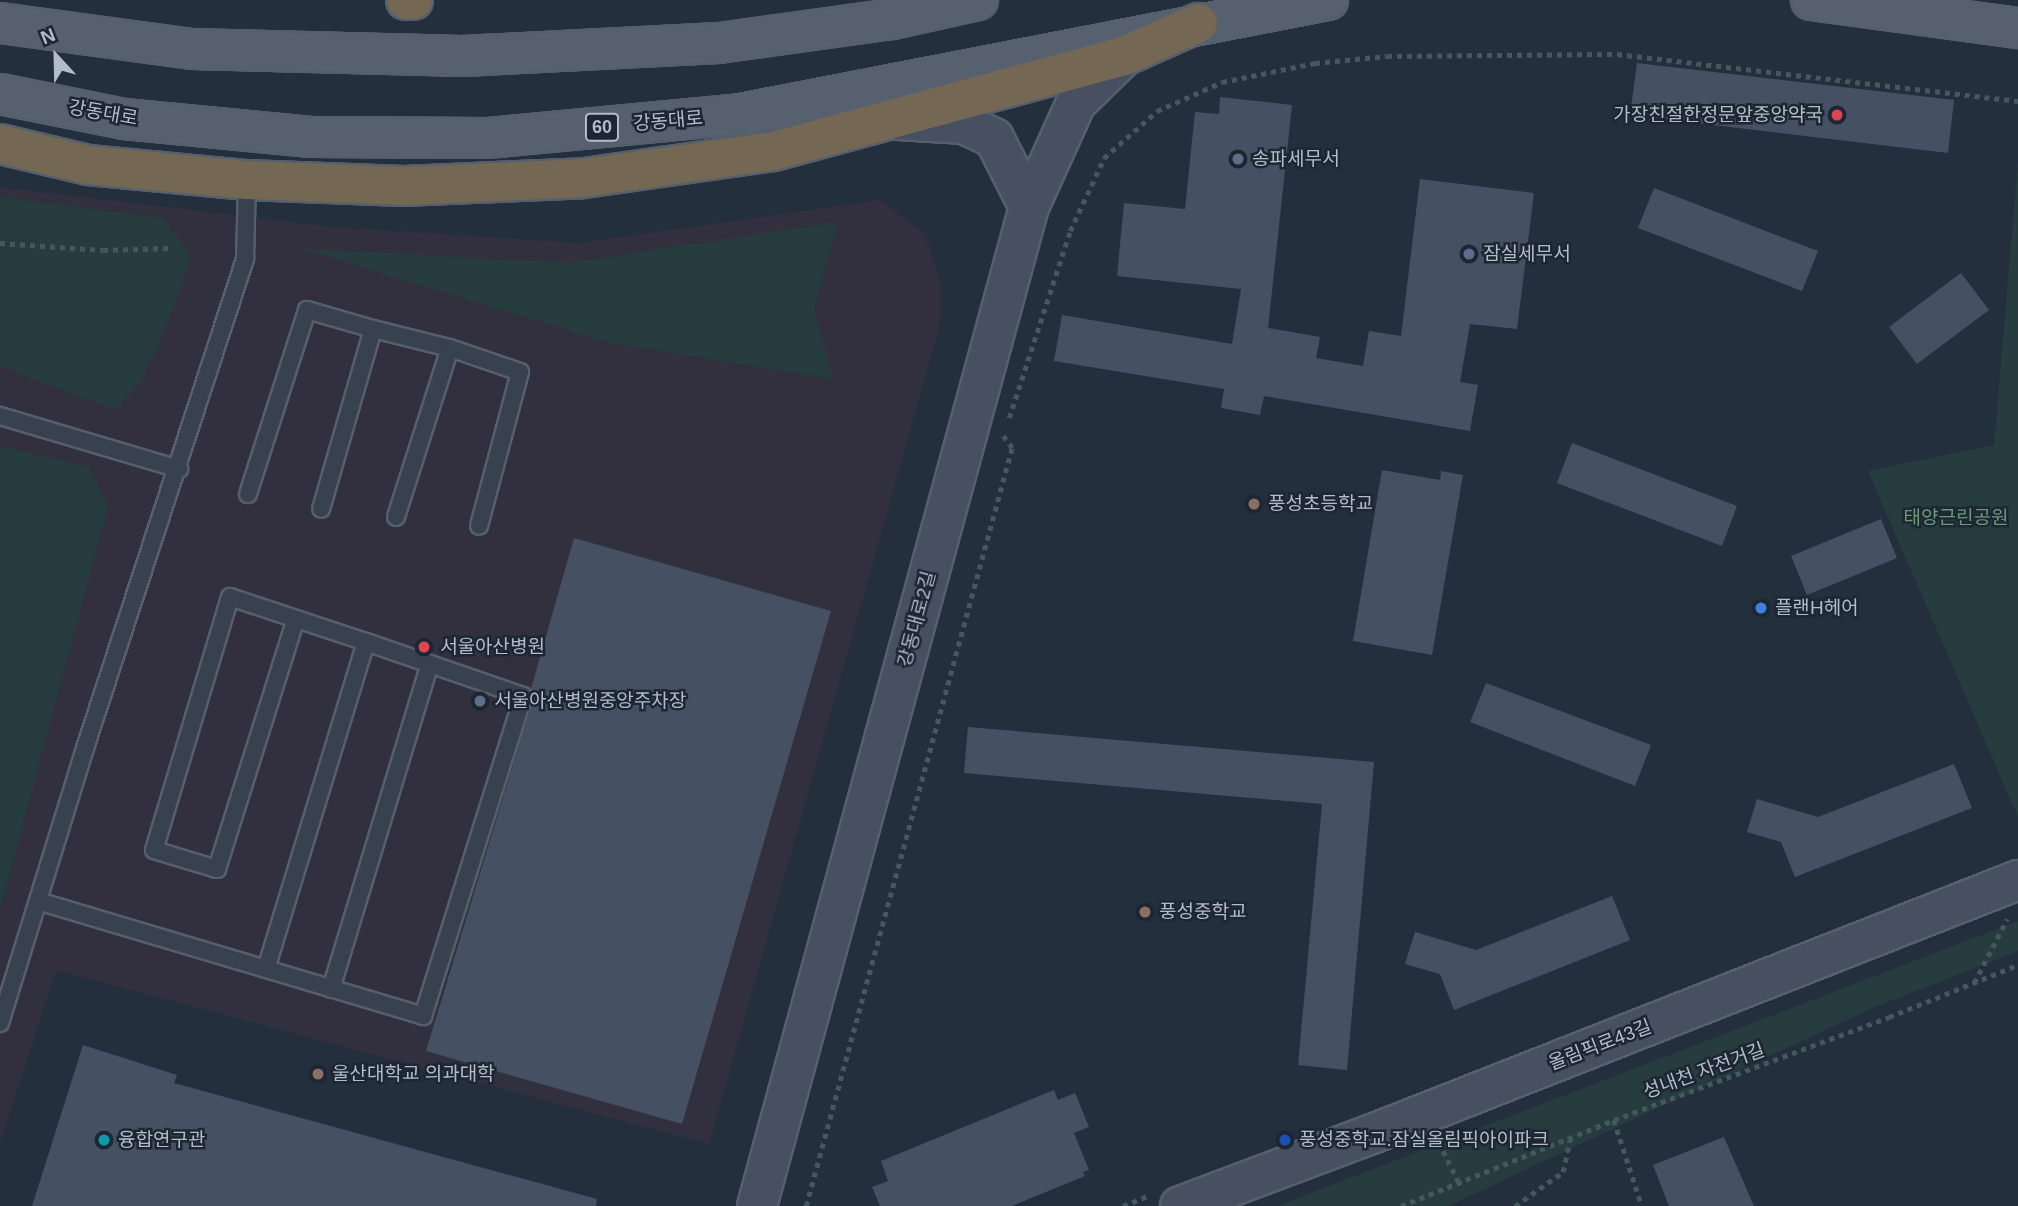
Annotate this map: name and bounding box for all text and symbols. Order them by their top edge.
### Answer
north arrow [21,21,91,91]
text: N [38,24,58,48]
street label: 강동대로 [67,96,139,130]
place label: 가장친절한정문앞중앙약국 [1613,104,1823,126]
street label: 강동대로 [632,107,704,135]
marker: 가장친절한정문앞중앙약국 [1829,107,1845,123]
road number: 60 [584,112,620,142]
place label: 송파세무서 [1252,148,1339,170]
marker: 송파세무서 [1230,151,1246,167]
place label: 잠실세무서 [1483,243,1570,265]
marker: 잠실세무서 [1461,246,1477,262]
place label: 풍성초등학교 [1268,493,1373,515]
marker: 풍성초등학교 [1246,496,1262,512]
park label: 태양근린공원 [1904,507,2008,529]
street label: 강동대로2길 [893,569,941,669]
place label: 플랜H헤어 [1775,597,1859,619]
marker: 플랜H헤어 [1753,600,1769,616]
place label: 서울아산병원 [440,636,545,658]
marker: 서울아산병원 [414,637,434,657]
place label: 서울아산병원중앙주차장 [494,690,686,712]
marker: 서울아산병원중앙주차장 [472,693,488,709]
place label: 풍성중학교 [1159,901,1246,923]
marker: 풍성중학교 [1137,904,1153,920]
street label: 올림픽로43길 [1545,1015,1655,1075]
street label: 성내천 자전거길 [1640,1038,1768,1104]
place label: 울산대학교 의과대학 [332,1063,495,1085]
marker: 울산대학교 의과대학 [310,1066,326,1082]
place label: 융합연구관 [118,1129,205,1151]
place label: 풍성중학교.잠실올림픽아이파크 [1299,1129,1549,1151]
marker: 융합연구관 [96,1132,112,1148]
marker: 풍성중학교.잠실올림픽아이파크 [1277,1132,1293,1148]

